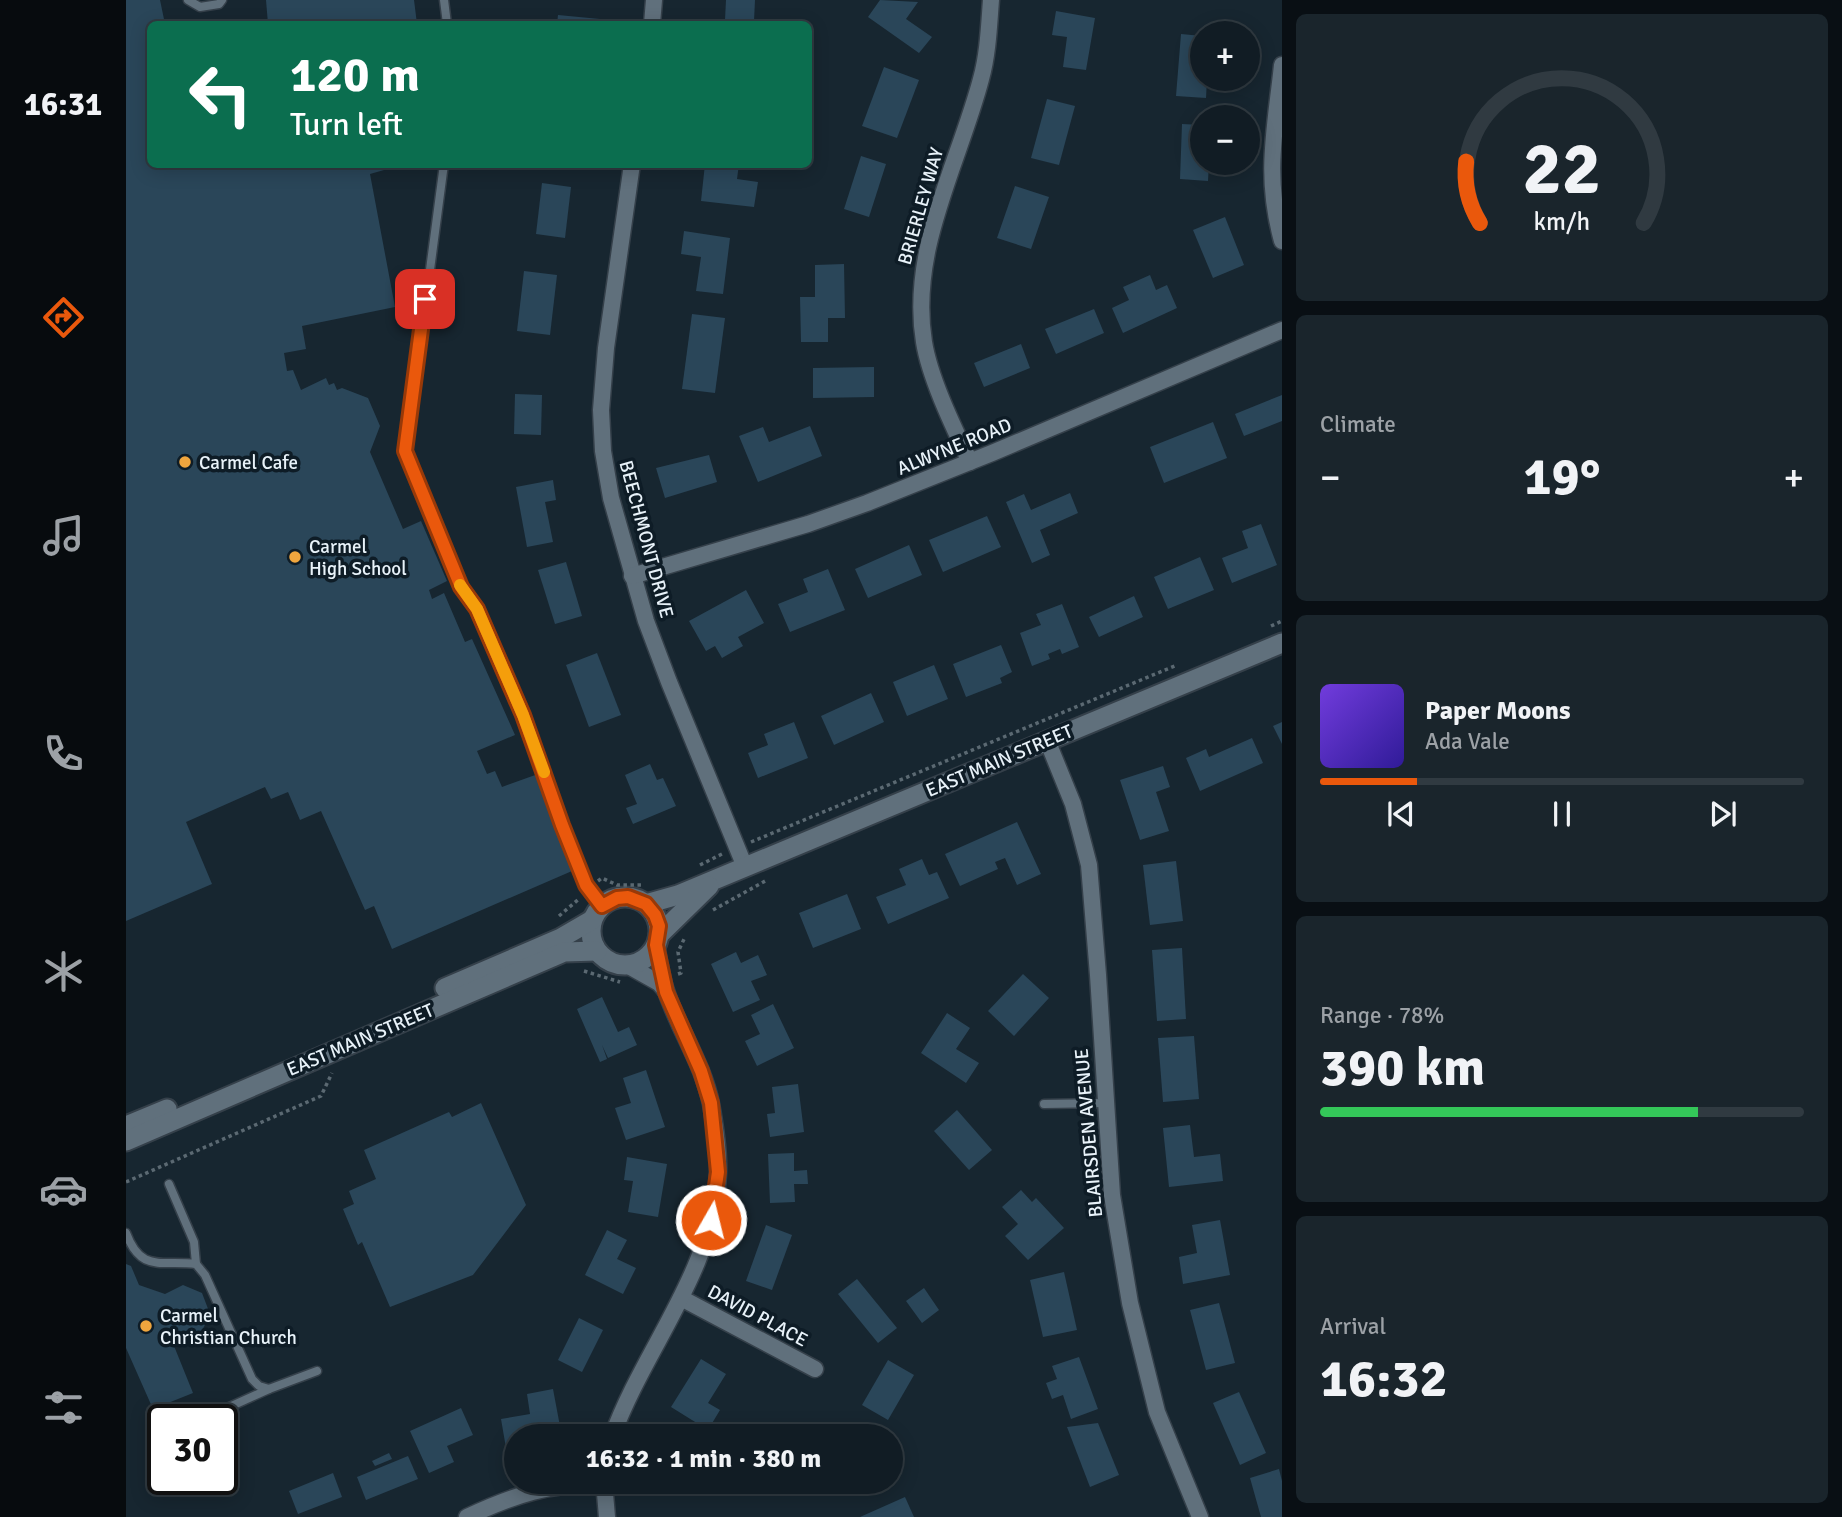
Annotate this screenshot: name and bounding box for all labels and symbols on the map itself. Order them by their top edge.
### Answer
street label: BRIERLEY WAY [893,145,949,268]
pin [395,269,455,329]
street label: ALWYNE ROAD [894,413,1015,481]
place label: Carmel Cafe [199,451,298,475]
marker: Carmel Cafe [177,454,193,470]
street label: BEECHMONT DRIVE [613,458,679,621]
place label: Carmel High School [309,535,407,581]
marker: Carmel High School [287,549,303,565]
street label: EAST MAIN STREET [922,719,1077,803]
street label: EAST MAIN STREET [283,998,438,1082]
street label: BLAIRSDEN AVENUE [1070,1048,1108,1218]
position arrow [674,1183,748,1257]
street label: DAVID PLACE [703,1280,812,1352]
place label: Carmel Christian Church [160,1304,297,1350]
marker: Carmel Christian Church [138,1318,154,1334]
speed limit sign: 30 [147,1404,238,1495]

